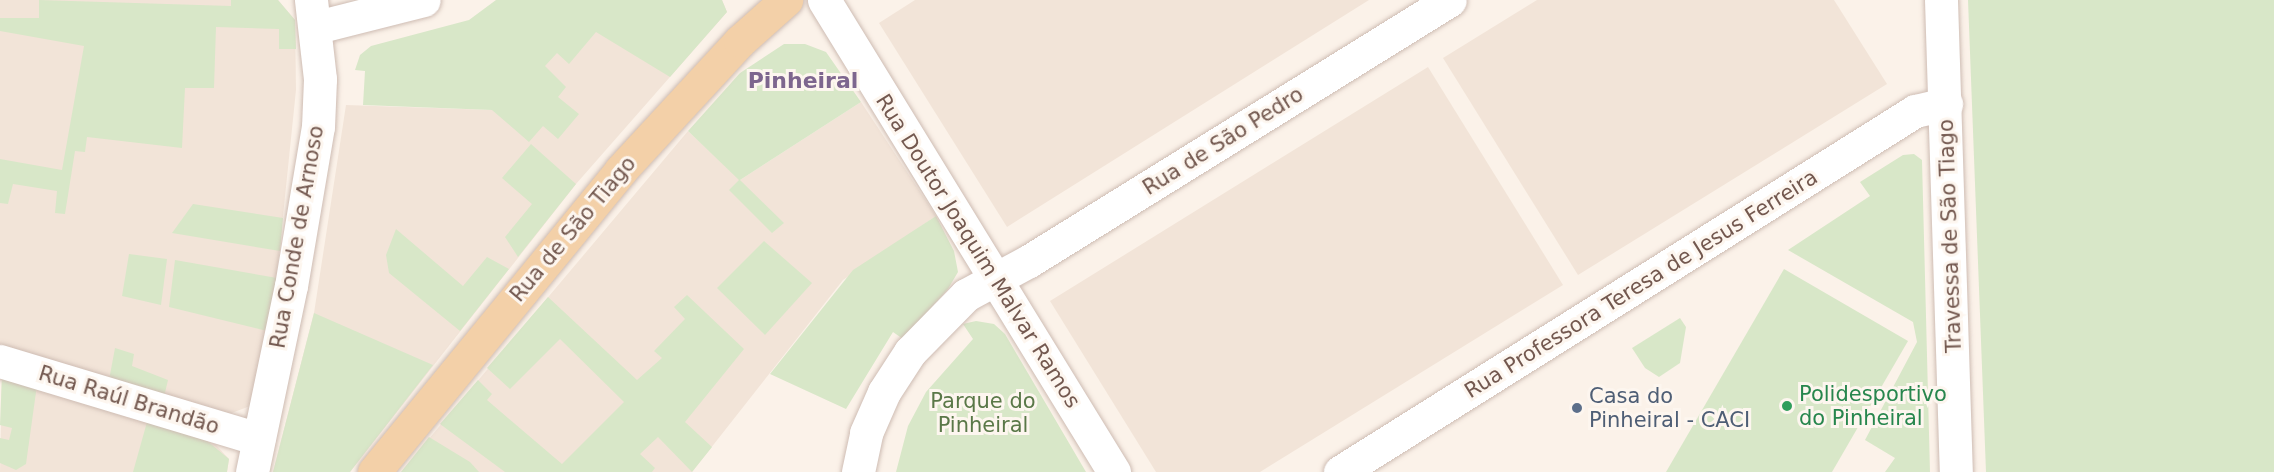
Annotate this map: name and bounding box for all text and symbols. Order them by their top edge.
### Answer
district label: Pinheiral [748,68,858,94]
street label: Rua de São Pedro [1138,81,1308,201]
street label: Rua Doutor Joaquim Malvar Ramos [870,89,1086,413]
street label: Travessa de São Tiago [1933,119,1967,353]
street label: Rua Conde de Arnoso [265,124,329,350]
street label: Rua de São Tiago [505,151,641,307]
street label: Rua Professora Teresa de Jesus Ferreira [1460,164,1822,404]
street label: Rua Raúl Brandão [36,361,222,439]
place label: Polidesportivo do Pinheiral [1799,381,1947,431]
place label: Casa do Pinheiral - CACI [1589,383,1750,433]
park label: Parque do Pinheiral [930,388,1036,438]
marker: Polidesportivo do Pinheiral [1780,399,1794,413]
marker: Casa do Pinheiral - CACI [1570,401,1584,415]

